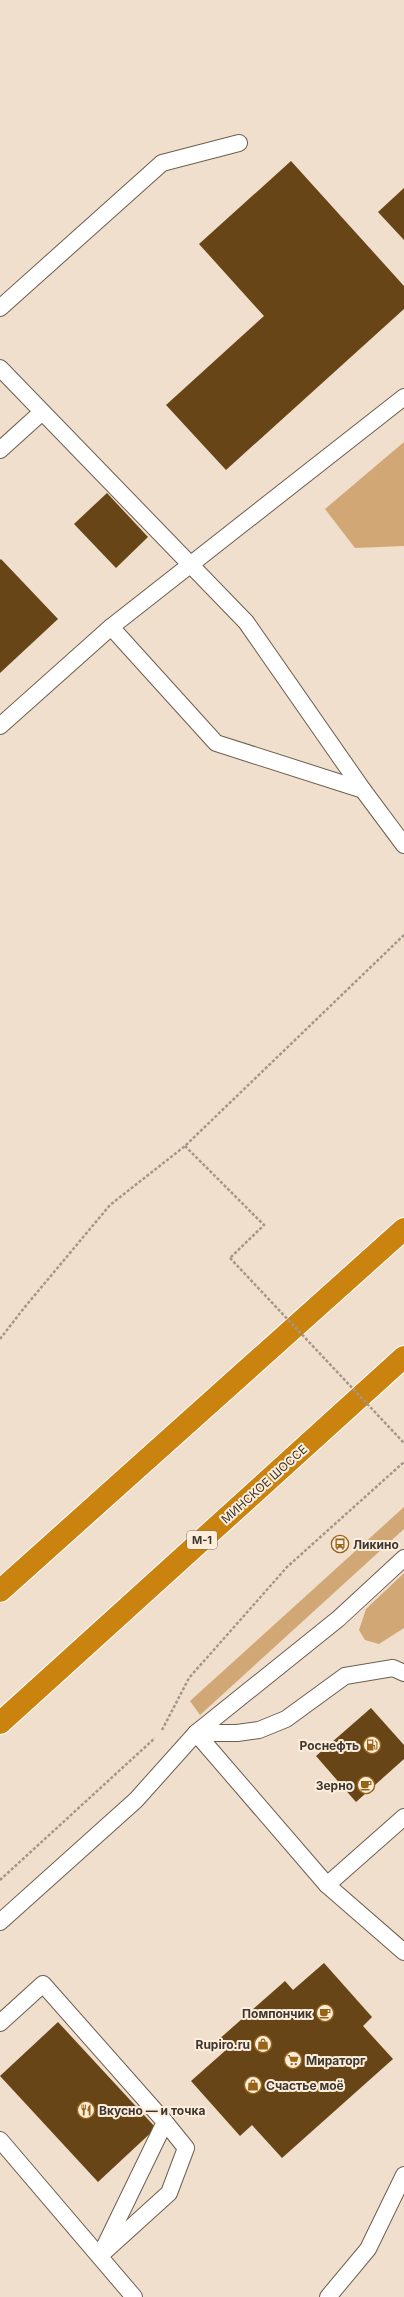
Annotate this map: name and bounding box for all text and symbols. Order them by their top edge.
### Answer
street label: МИНСКОЕ ШОССЕ [218,1441,310,1527]
road number: М-1 [187,1531,217,1549]
bus stop icon: Ликино [330,1534,350,1554]
place label: Ликино [353,1537,399,1552]
fuel station icon: Роснефть [362,1735,382,1755]
place label: Роснефть [300,1738,359,1753]
cafe icon: Зерно [356,1775,376,1795]
place label: Зерно [316,1778,353,1793]
cafe icon: Помпончик [315,2003,335,2023]
place label: Помпончик [242,2006,312,2021]
shop icon: Rupiro.ru [253,2034,273,2054]
place label: Rupiro.ru [196,2037,250,2052]
supermarket icon: Мираторг [283,2050,303,2070]
place label: Мираторг [306,2053,366,2068]
shop icon: Счастье моё [243,2075,263,2095]
place label: Счастье моё [266,2078,344,2093]
restaurant icon: Вкусно — и точка [76,2100,96,2120]
place label: Вкусно — и точка [99,2103,205,2118]

